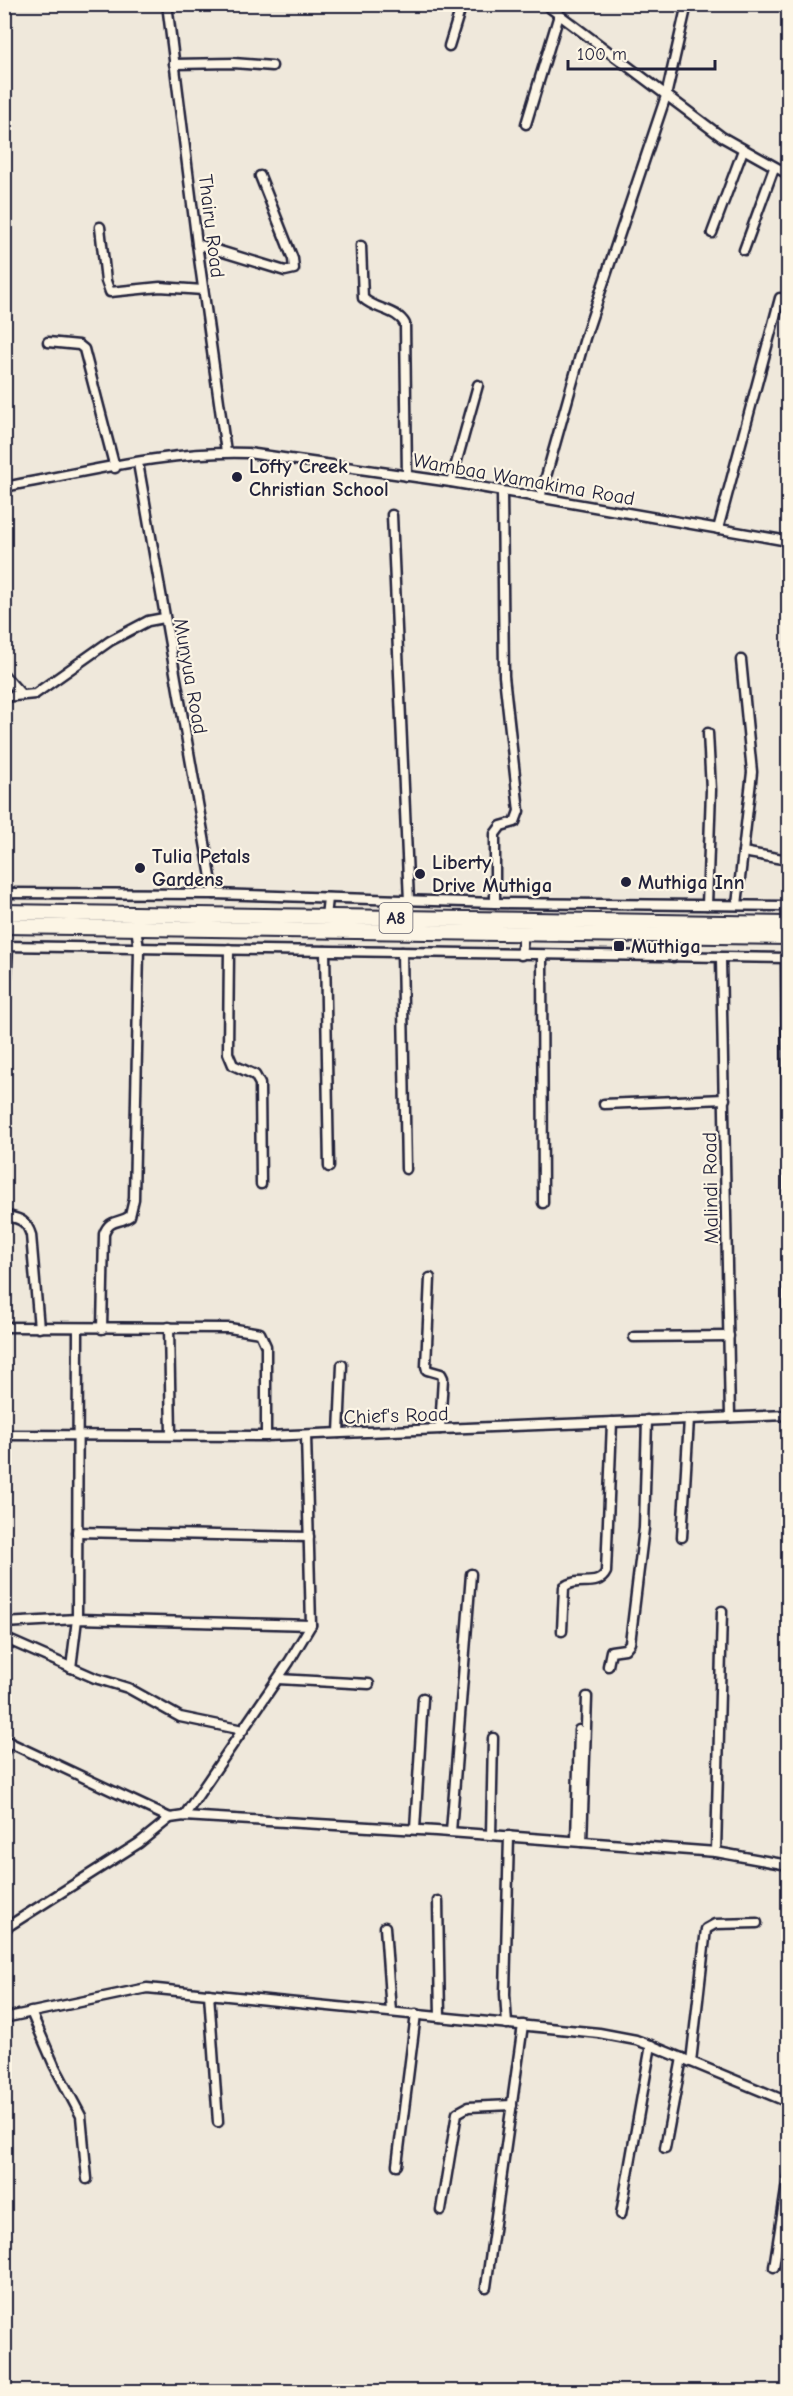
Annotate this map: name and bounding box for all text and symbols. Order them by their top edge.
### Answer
scale bar [568,33,715,71]
text: 100 m [577,44,627,65]
street label: Thairu Road [194,173,229,279]
street label: Wambaa Wamakima Road [411,449,637,510]
place label: Lofty Creek Christian School [249,455,389,501]
marker: Lofty Creek Christian School [230,470,244,484]
street label: Munyua Road [169,616,212,736]
place label: Tulia Petals Gardens [152,845,250,891]
place label: Liberty Drive Muthiga [432,851,552,897]
marker: Tulia Petals Gardens [133,861,147,875]
marker: Liberty Drive Muthiga [413,867,427,881]
place label: Muthiga Inn [638,871,745,894]
marker: Muthiga Inn [619,875,633,889]
road number: A8 [380,903,412,933]
place label: Muthiga [631,935,701,958]
marker: Muthiga [612,939,626,953]
street label: Malindi Road [698,1132,723,1244]
street label: Chief's Road [343,1402,449,1429]

